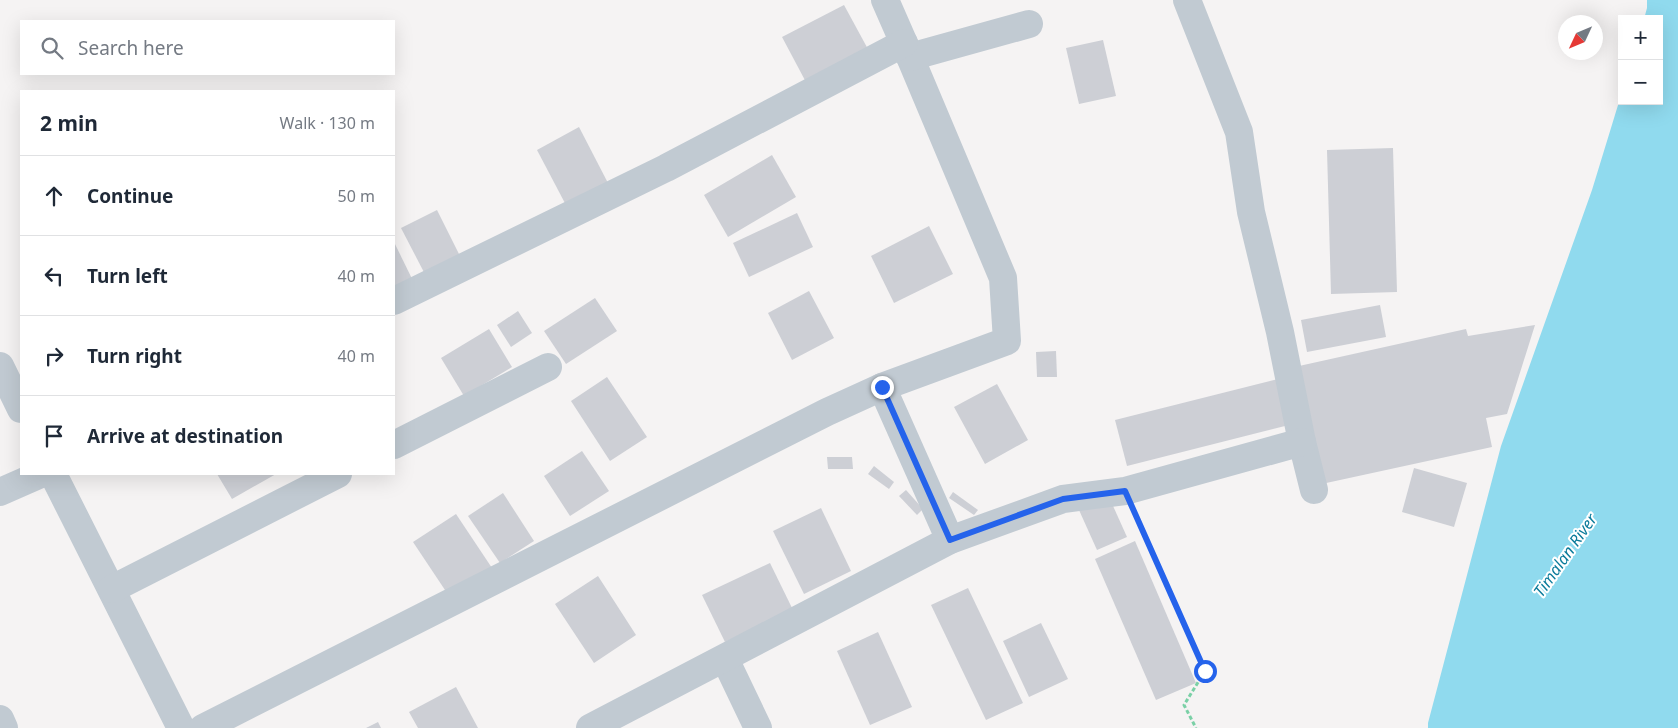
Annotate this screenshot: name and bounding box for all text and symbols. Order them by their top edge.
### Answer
north arrow [1558,15,1603,60]
map controls [1618,15,1663,105]
button: + [1618,15,1663,60]
search box [20,20,395,75]
icon: search [38,34,66,62]
text: Search here [78,35,184,61]
button: − [1618,60,1663,105]
text: 2 min [40,109,98,137]
text: Walk · 130 m [280,112,375,134]
icon: ahead [40,182,68,210]
text: Continue [87,183,173,209]
text: 50 m [338,185,375,207]
icon: left [40,262,68,290]
text: Turn left [87,263,168,289]
text: 40 m [338,265,375,287]
icon: right [40,342,68,370]
text: Turn right [87,343,182,369]
text: 40 m [338,345,375,367]
route end [871,376,894,399]
icon: arrive [40,422,68,450]
text: Arrive at destination [87,423,283,449]
water label: Timalan River [1528,508,1602,601]
route start [1194,660,1217,683]

